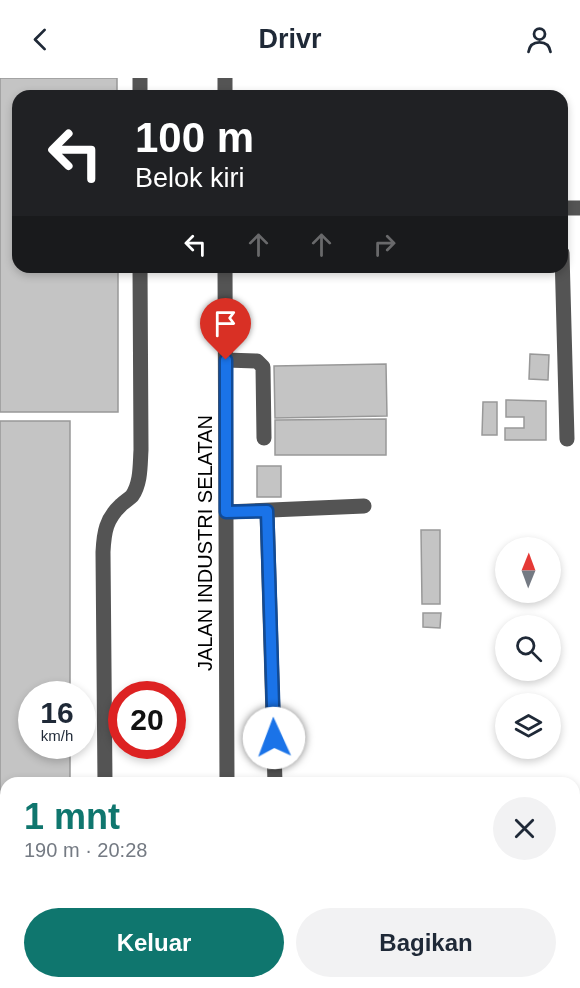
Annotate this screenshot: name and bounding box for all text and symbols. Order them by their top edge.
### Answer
icon: back [24,23,57,56]
icon: person [523,23,556,56]
text: Drivr [258,24,322,54]
icon: left [36,114,114,192]
text: 100 m [135,114,254,161]
text: Belok kiri [135,163,245,193]
icon: left [179,228,212,261]
icon: ahead [242,228,275,261]
icon: ahead [305,228,338,261]
icon: right [368,228,401,261]
pin [200,298,251,360]
icon: arrive [209,307,242,340]
street label: JALAN INDUSTRI SELATAN [194,415,216,671]
north arrow [495,537,561,603]
map controls [495,537,561,759]
button: search [495,615,561,681]
speed limit sign: 20 [108,681,186,759]
button: layers [495,693,561,759]
text: 16 [40,696,74,729]
position arrow [242,706,306,770]
text: km/h [41,727,73,744]
text: 1 mnt [24,796,120,837]
button: close [493,797,556,860]
text: 190 m · 20:28 [24,839,147,861]
button: Keluar [24,908,284,977]
button: Bagikan [296,908,556,977]

